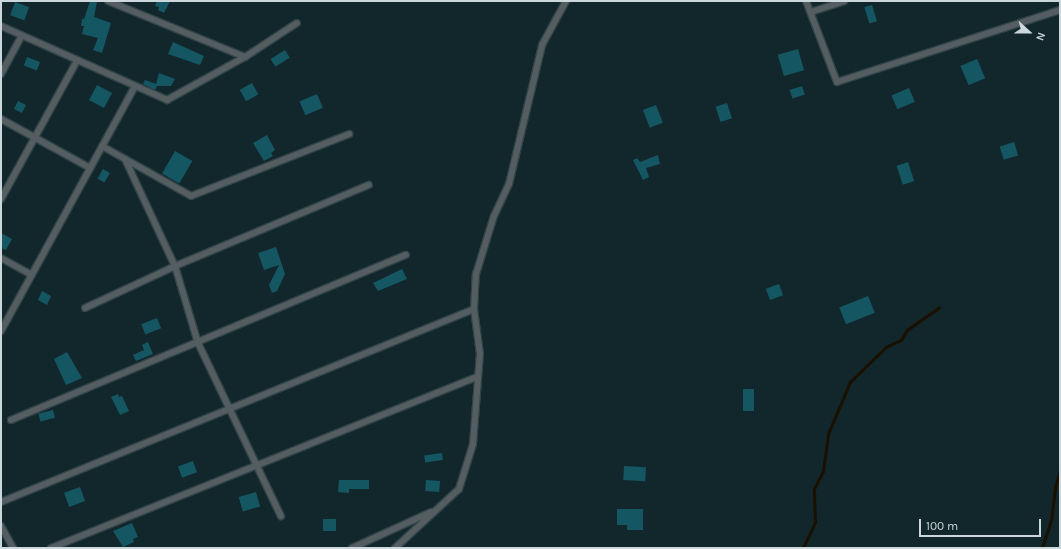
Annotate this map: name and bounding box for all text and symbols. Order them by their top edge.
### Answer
north arrow [1009,12,1049,52]
text: N [1033,30,1048,42]
scale bar [921,511,1043,537]
text: 100 m [926,519,958,533]

